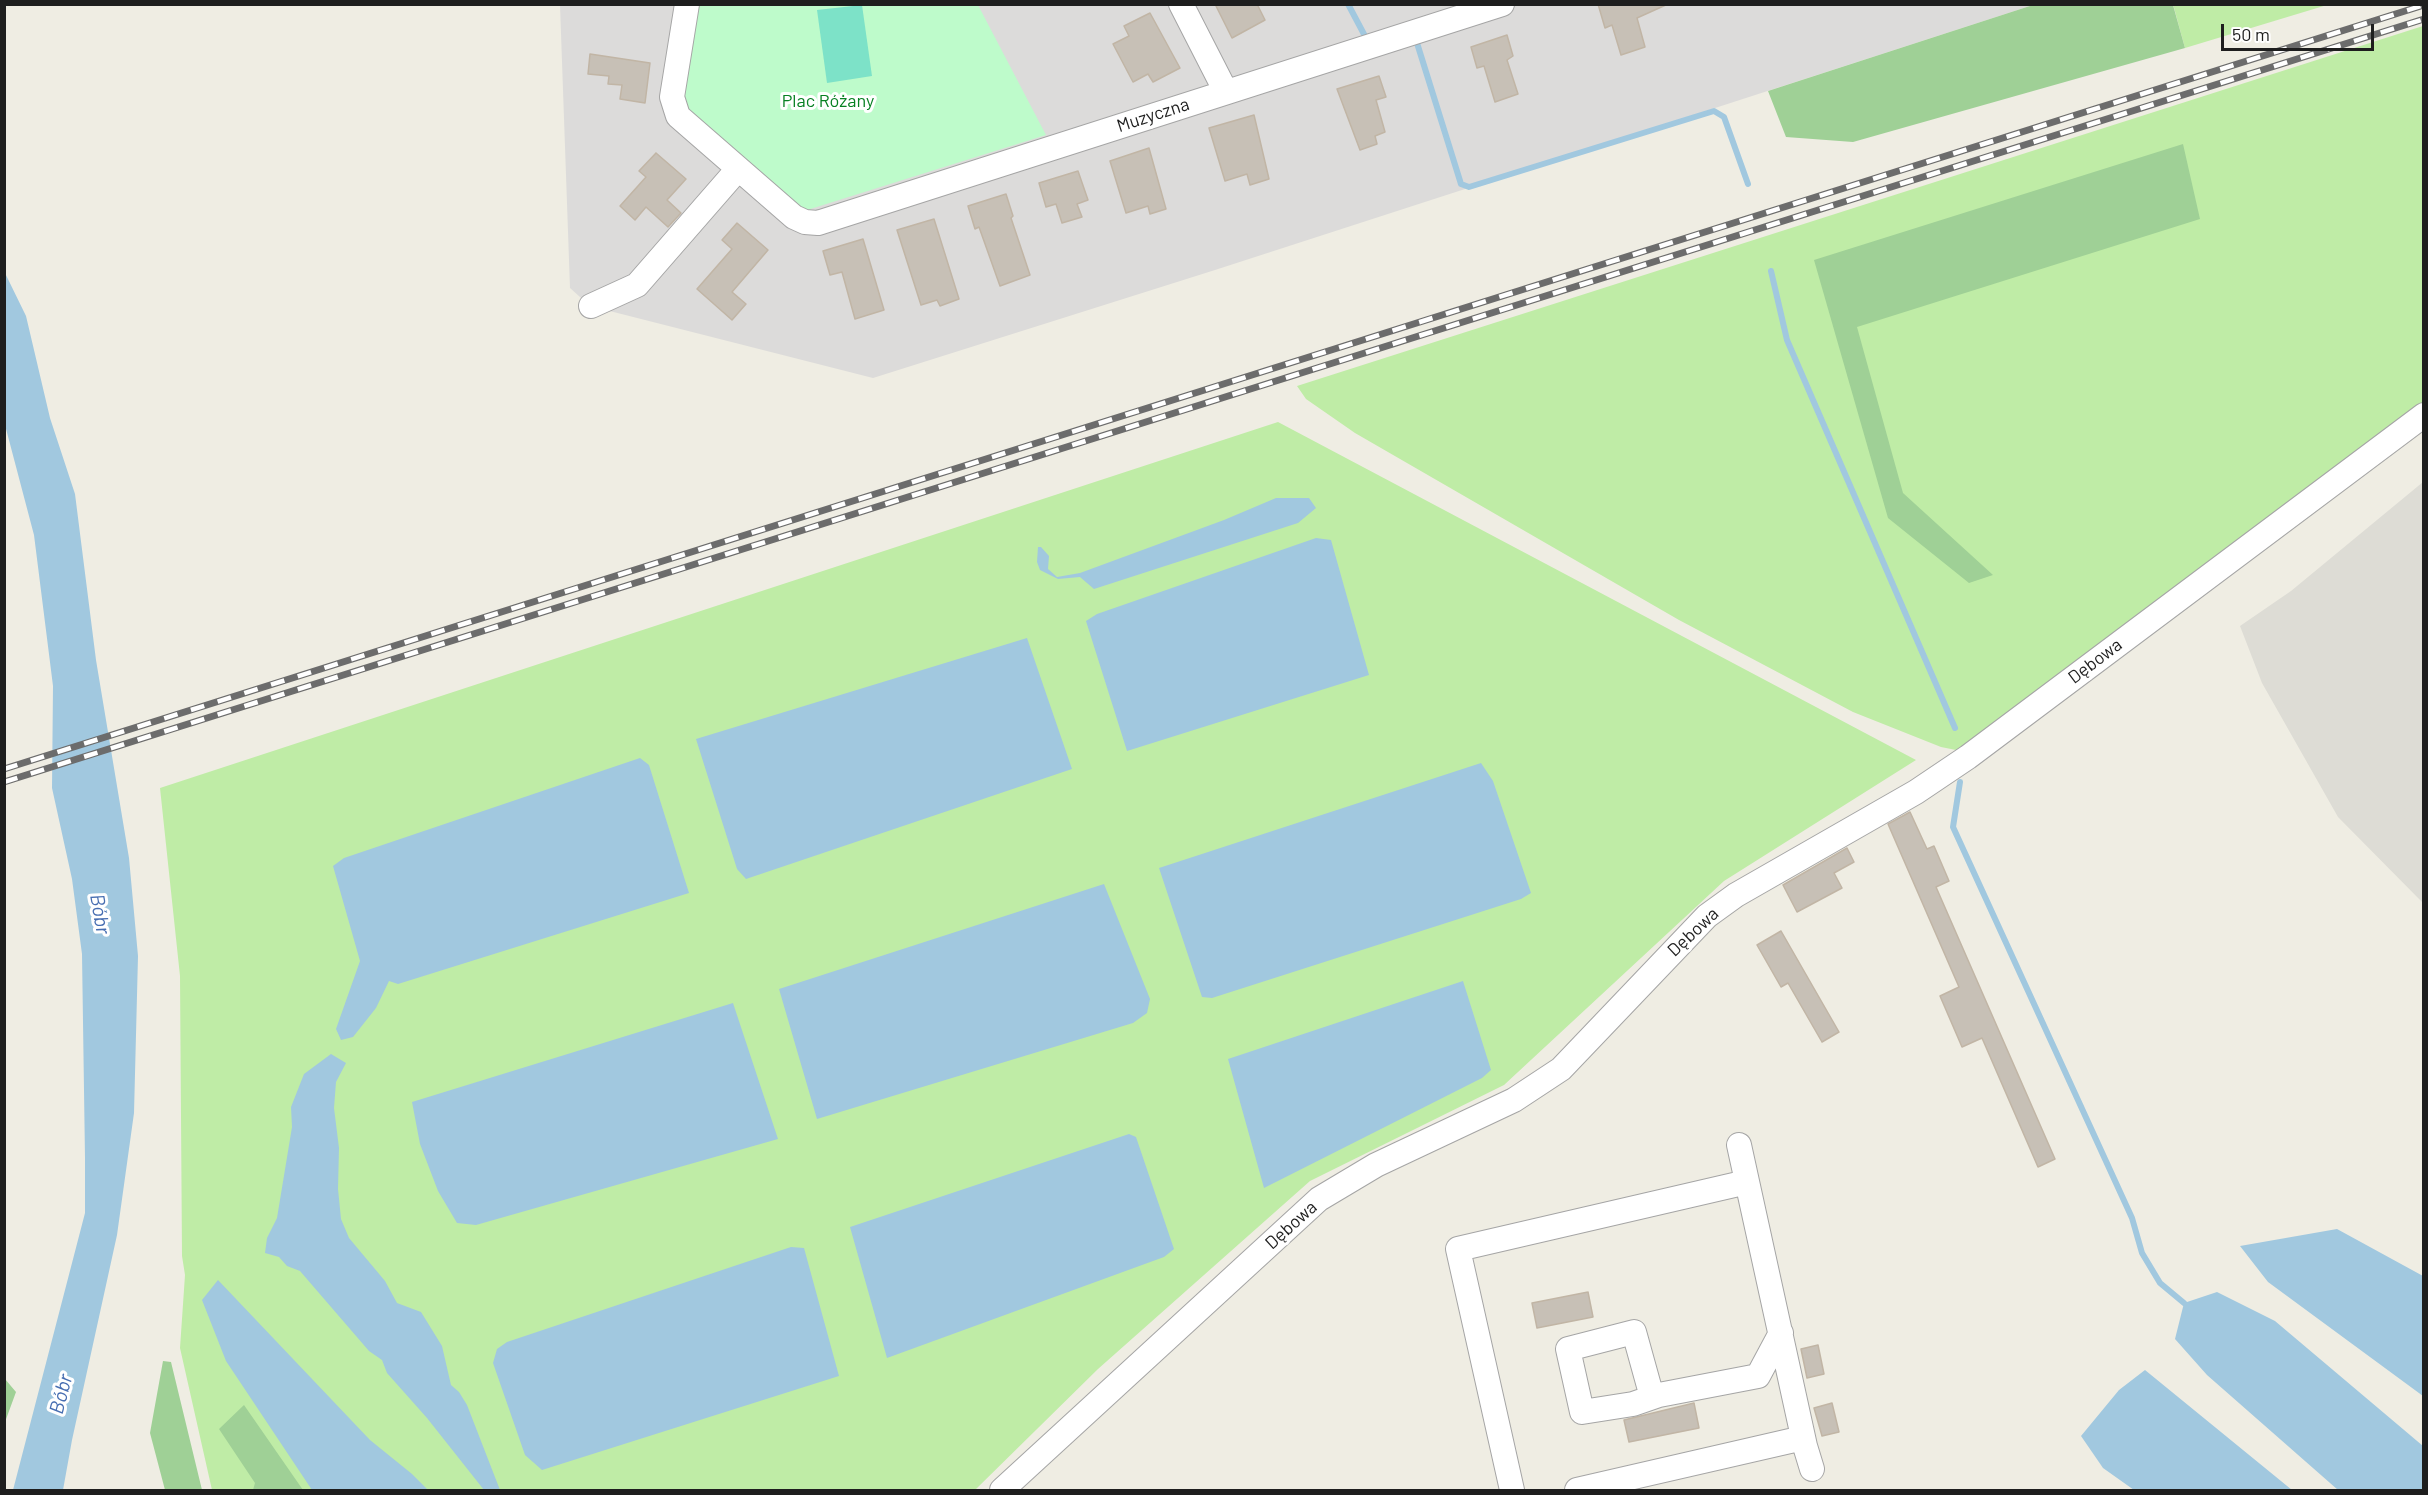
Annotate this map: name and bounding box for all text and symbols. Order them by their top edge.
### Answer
scale bar [2224,12,2377,50]
text: 50 m [2232,23,2270,45]
park label: Plac Różany [782,90,874,112]
street label: Muzyczna [1114,93,1192,137]
street label: Dębowa [2064,634,2126,688]
water label: Bóbr [85,892,115,936]
street label: Dębowa [1663,903,1723,961]
street label: Dębowa [1261,1196,1321,1254]
water label: Bóbr [44,1371,78,1417]

